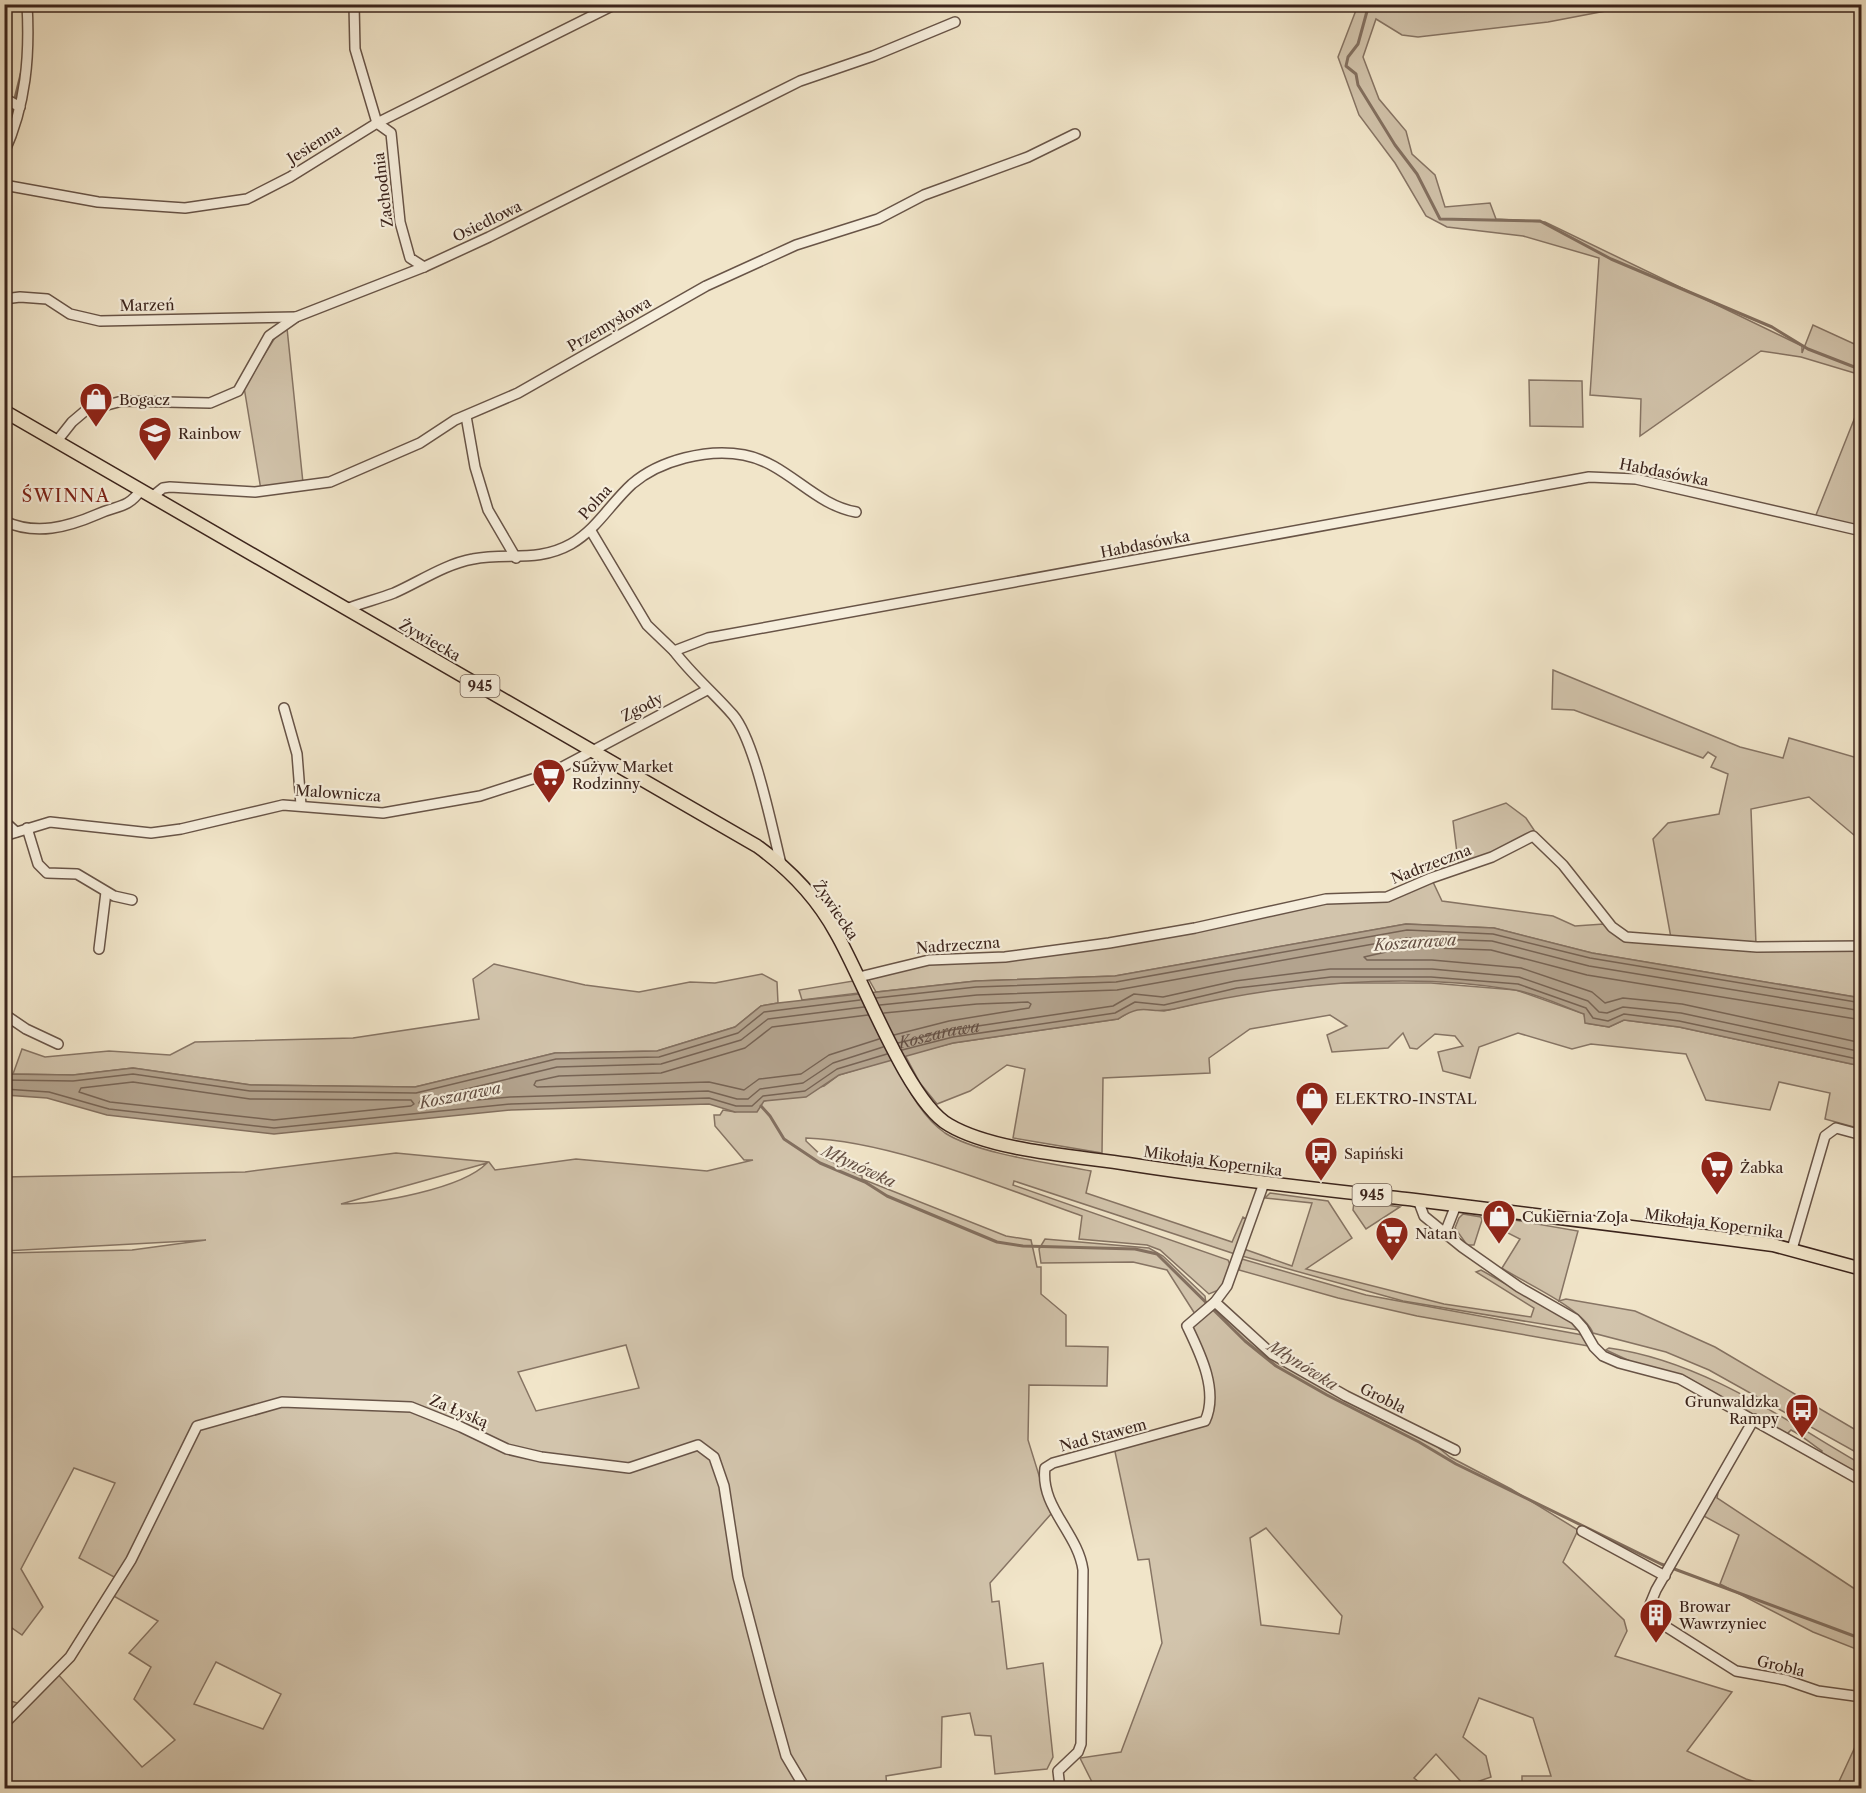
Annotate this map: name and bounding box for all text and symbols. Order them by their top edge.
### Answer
street label: Jesienna [282,120,344,169]
street label: Zachodnia [369,151,397,229]
street label: Osiedlowa [449,196,525,246]
street label: Przemysłowa [564,292,654,356]
street label: Marzeń [120,295,175,315]
shop icon: Bogacz [78,381,114,428]
place label: Bogacz [119,390,170,409]
school or university icon: Rainbow [137,415,173,462]
place label: Rainbow [178,424,242,443]
street label: Habdasówka [1618,454,1710,490]
street label: Polna [574,481,616,523]
district label: ŚWINNA [21,484,111,507]
street label: Habdasówka [1099,526,1191,562]
street label: Żywiecka [396,615,464,665]
road number: 945 [460,675,500,697]
street label: Zgody [618,688,667,726]
supermarket icon: Sużyw Market Rodzinny [531,757,567,804]
place label: Sużyw Market Rodzinny [572,757,674,793]
street label: Malownicza [294,781,382,805]
street label: Nadrzeczna [1388,840,1474,888]
street label: Żywiecka [809,877,863,943]
water label: Koszarawa [1371,929,1457,955]
street label: Nadrzeczna [915,933,1001,957]
water label: Koszarawa [894,1016,981,1053]
water label: Koszarawa [416,1077,503,1113]
shop icon: ELEKTRO-INSTAL [1294,1080,1330,1127]
place label: ELEKTRO-INSTAL [1335,1089,1477,1108]
bus stop icon: Sapiński [1303,1135,1339,1182]
water label: Młynówka [817,1139,899,1192]
street label: Mikołaja Kopernika [1142,1142,1284,1180]
place label: Sapiński [1344,1144,1404,1163]
supermarket icon: Żabka [1699,1149,1735,1196]
place label: Żabka [1740,1158,1783,1177]
road number: 945 [1352,1184,1392,1206]
shop icon: Cukiernia ZoJa [1481,1198,1517,1245]
street label: Mikołaja Kopernika [1643,1204,1785,1242]
place label: Cukiernia ZoJa [1522,1207,1629,1226]
supermarket icon: Natan [1374,1215,1410,1262]
place label: Natan [1415,1224,1458,1243]
water label: Młynówka [1263,1335,1342,1395]
street label: Grobla [1357,1379,1409,1417]
street label: Za Łyską [427,1390,491,1432]
place label: Grunwaldzka Rampy [1685,1392,1780,1428]
bus stop icon: Grunwaldzka Rampy [1784,1392,1820,1439]
street label: Nad Stawem [1057,1414,1149,1456]
building icon: Browar Wawrzyniec [1638,1597,1674,1644]
place label: Browar Wawrzyniec [1678,1597,1767,1633]
street label: Grobla [1755,1651,1807,1681]

